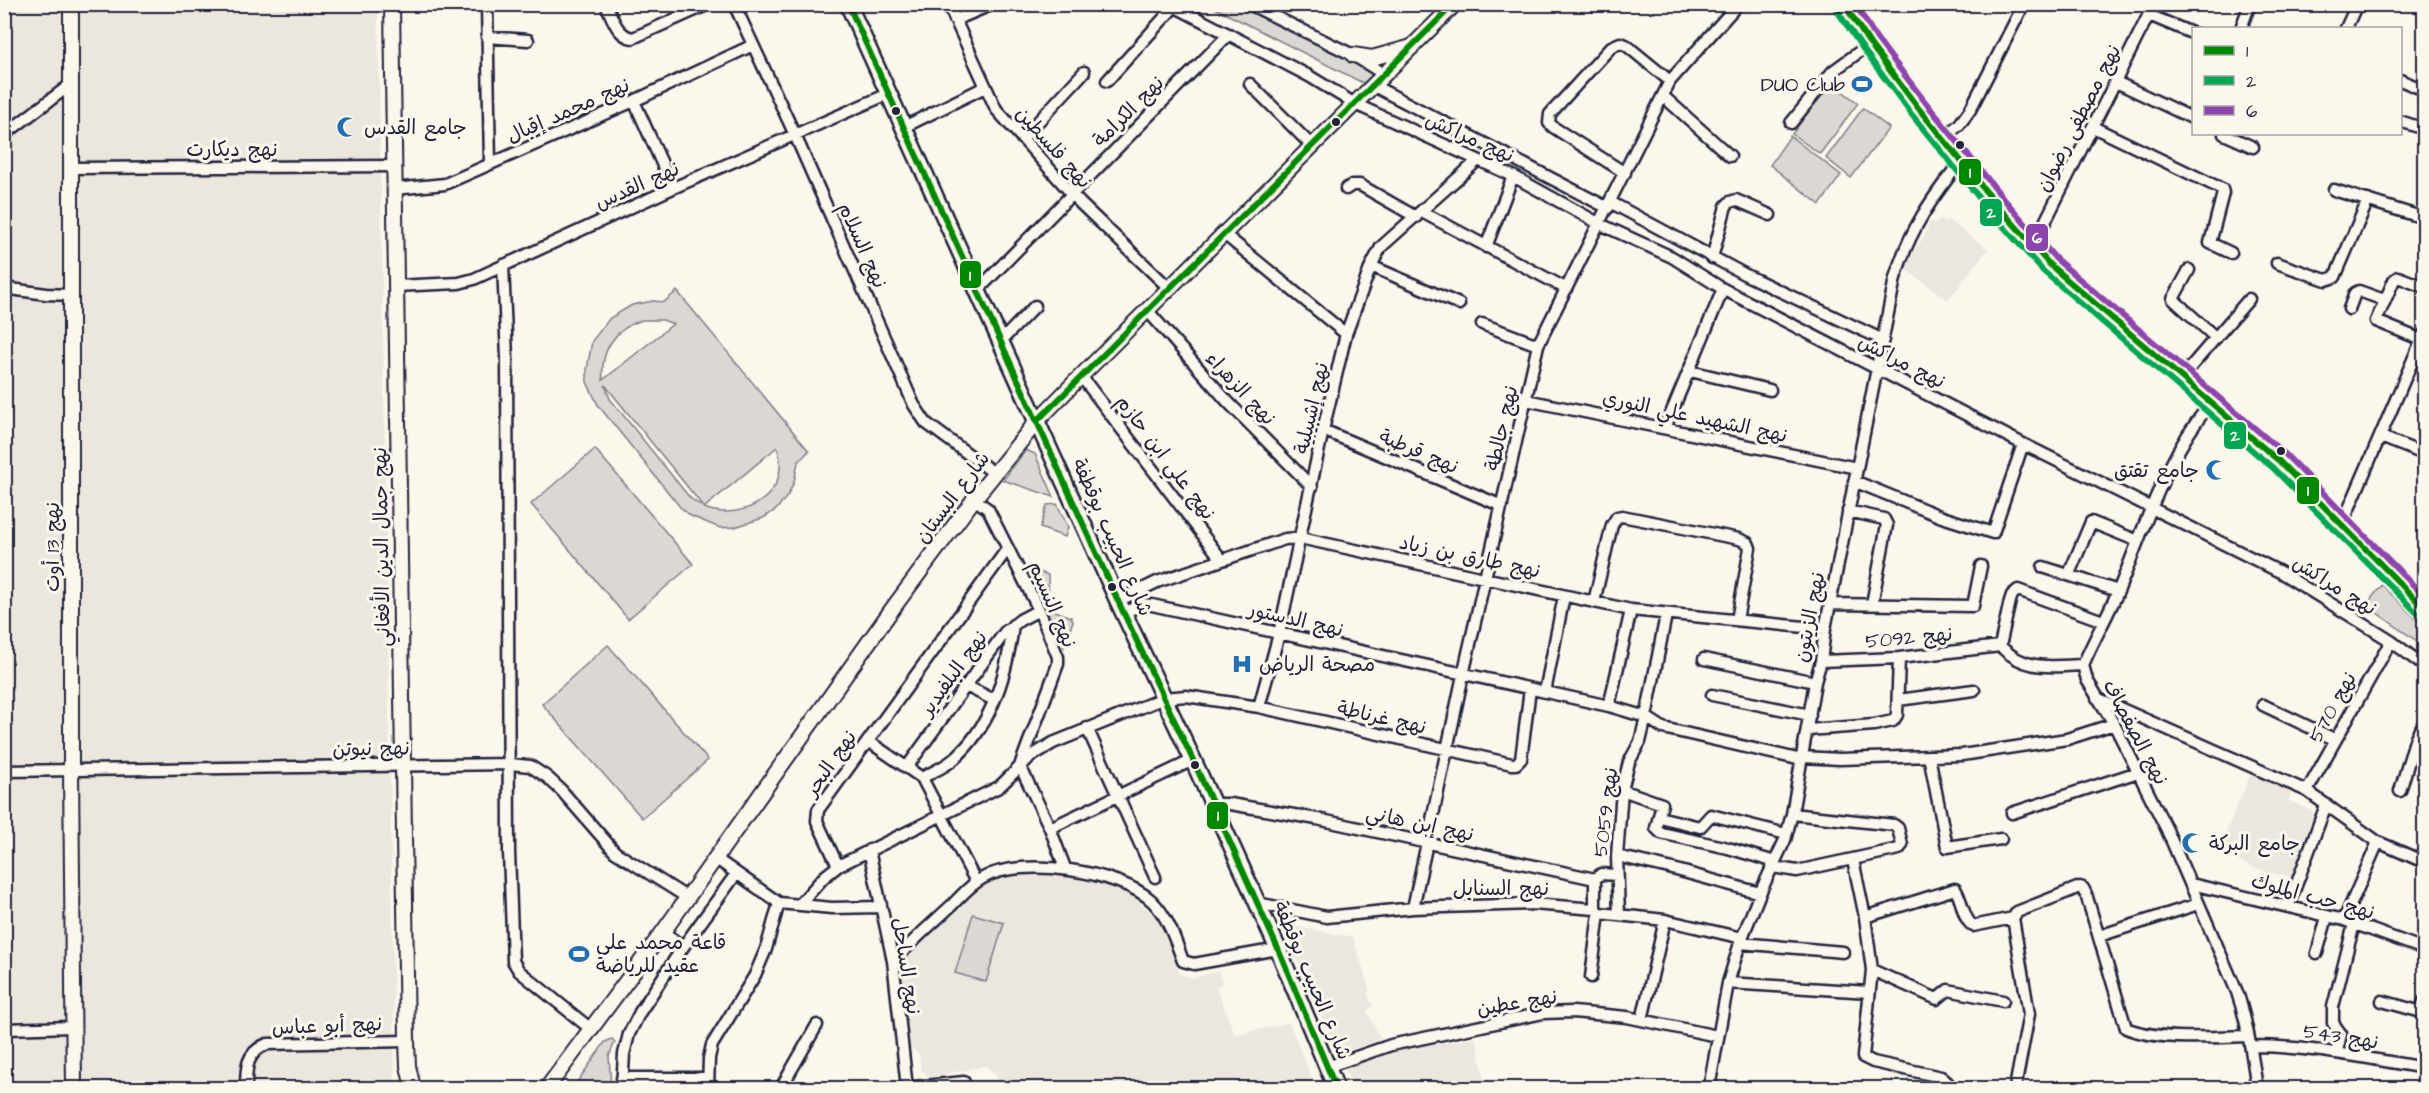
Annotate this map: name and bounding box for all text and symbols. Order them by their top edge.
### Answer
legend [2192,27,2402,135]
text: 1 [2246,39,2248,64]
street label: نهج مصطفى رضوان [2030,40,2128,197]
text: 2 [2246,69,2257,94]
street label: نهج الكرامة [1087,70,1171,154]
street label: نهج محمد إقبال [502,71,634,151]
place label: DUO Club [1761,71,1845,99]
sports icon: DUO Club [1850,72,1874,96]
text: 6 [2246,99,2257,124]
street label: نهج فلسطين [1009,100,1098,195]
unlabelled marker [890,105,902,117]
street label: نهج مراكش [1421,106,1518,170]
place label: جامع القدس [364,114,467,142]
mosque icon: جامع القدس [335,115,359,139]
unlabelled marker [1330,116,1342,128]
street label: نهج ديكارت [186,136,278,164]
unlabelled marker [1954,139,1966,151]
street label: نهج القدس [591,155,684,217]
line badge: 1 [1958,158,1982,186]
text: 1 [1969,162,1972,184]
street label: نهج السلام [831,198,893,293]
line badge: 2 [1979,198,2003,227]
text: 2 [1985,202,1996,224]
line badge: 6 [2025,223,2049,252]
text: 6 [2032,227,2042,249]
line badge: 1 [959,260,982,289]
text: 1 [969,265,972,287]
street label: نهج مراكش [1853,328,1950,396]
street label: نهج الزهراء [1199,346,1282,432]
street label: نهج إشبيلية [1288,360,1336,457]
street label: نهج جالطة [1479,383,1525,474]
street label: نهج الشهيد علي النوري [1599,384,1790,453]
street label: نهج علي ابن حازم [1106,389,1222,528]
line badge: 2 [2223,421,2247,450]
street label: نهج قرطبة [1375,423,1463,481]
text: 2 [2229,425,2240,447]
unlabelled marker [2275,445,2287,457]
street label: شارع البستان [909,446,997,549]
street label: نهج جمال الدين الأفغاني [366,447,401,647]
street label: شارع الحبيب بوقطفة [1065,454,1159,621]
place label: جامع تقتق [2114,457,2199,485]
mosque icon: جامع تقتق [2204,458,2228,482]
line badge: 1 [2296,476,2320,505]
text: 1 [2307,480,2310,502]
street label: نهج 13 أوت [39,502,67,592]
street label: نهج طارق بن زياد [1397,528,1543,586]
street label: نهج مراكش [2287,549,2382,623]
street label: نهج النسيم [1021,557,1083,652]
street label: نهج الزيتون [1788,570,1832,665]
unlabelled marker [1106,581,1118,593]
street label: نهج الدستور [1244,595,1346,644]
street label: نهج 5092 [1864,620,1954,656]
street label: نهج البلفيدير [912,625,994,724]
place label: مصحة الرياض [1259,651,1375,679]
hospital icon: مصحة الرياض [1230,652,1254,676]
street label: نهج 570 [2302,667,2364,748]
street label: نهج الصفصاف [2096,675,2175,790]
street label: نهج غرناطة [1335,694,1429,742]
street label: نهج البحر [797,725,864,804]
street label: نهج نيوتن [332,734,410,764]
unlabelled marker [1189,759,1201,771]
street label: نهج 5059 [1587,766,1625,859]
street label: نهج إبن هاني [1363,799,1476,852]
line badge: 1 [1206,801,1229,830]
text: 1 [1217,805,1220,827]
place label: جامع البركة [2209,830,2300,858]
mosque icon: جامع البركة [2180,831,2204,855]
street label: نهج حب الملوك [2248,867,2378,927]
street label: نهج السنابل [1453,875,1549,903]
street label: شارع الحبيب بوقطفة [1266,897,1358,1064]
street label: نهج الساحل [885,916,927,1017]
place label: قاعة محمد علي عقيد للرياضة [596,929,726,980]
sports icon: قاعة محمد علي عقيد للرياضة [567,942,591,966]
street label: نهج عطين [1475,983,1559,1023]
street label: نهج أبو عباس [271,1010,383,1042]
street label: نهج 543 [2301,1017,2380,1057]

